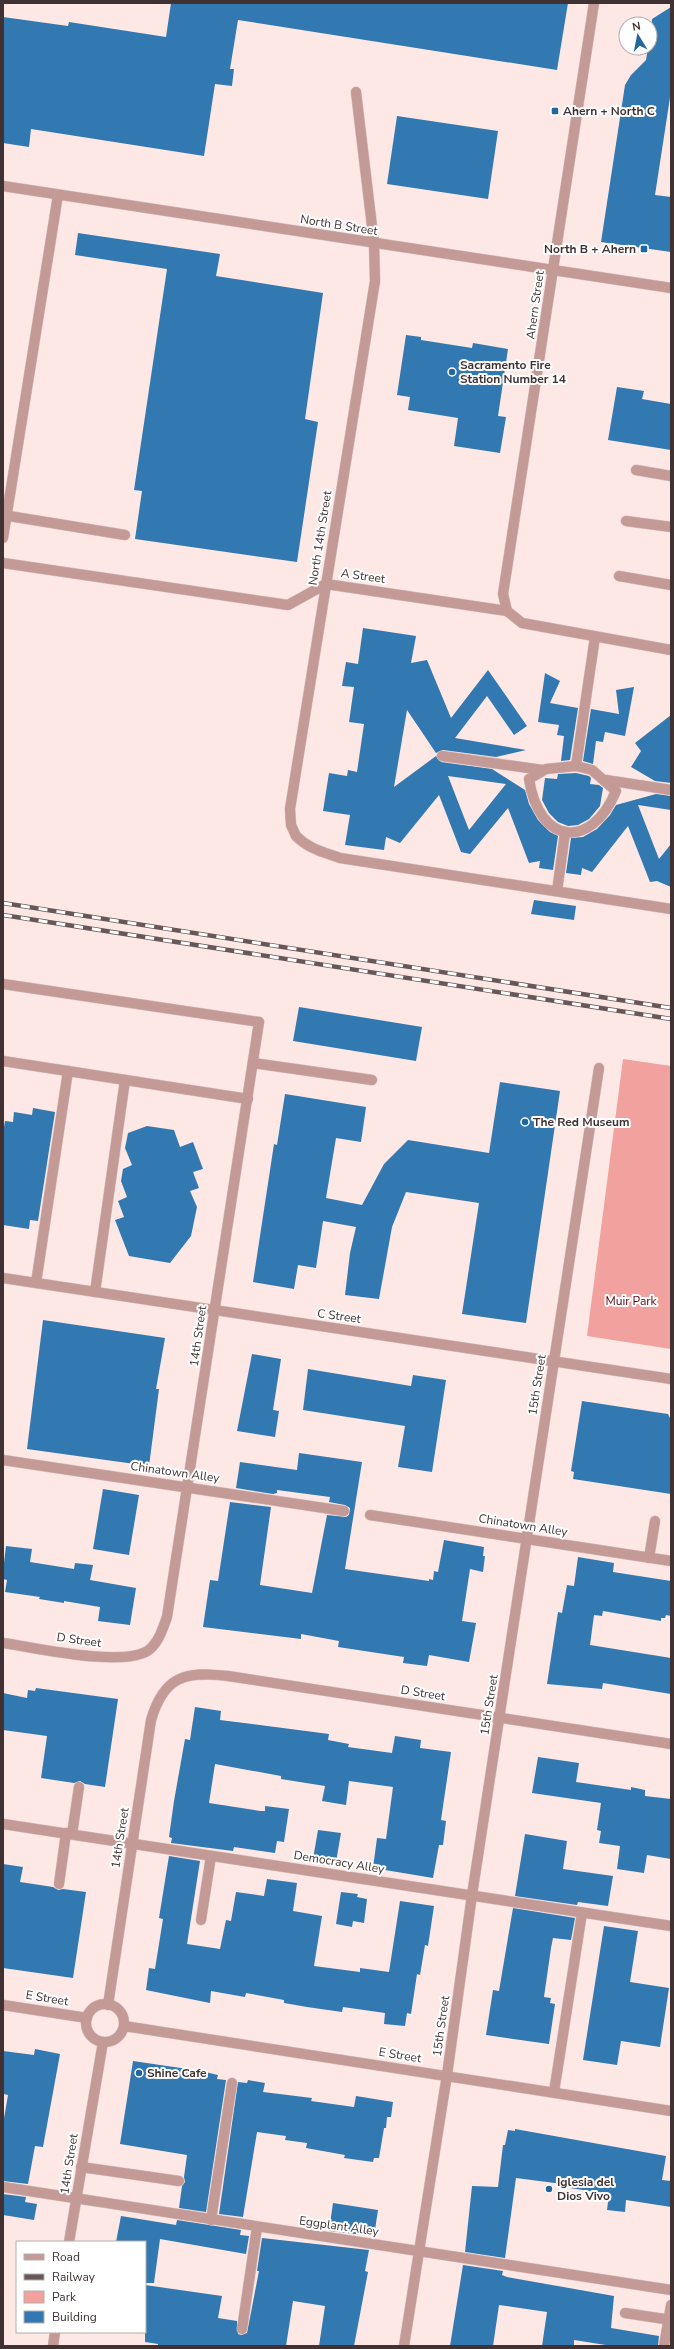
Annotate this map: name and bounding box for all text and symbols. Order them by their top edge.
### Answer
north arrow [618,16,658,56]
text: N [631,19,642,35]
place label: Ahern + North C [563,103,655,119]
marker: Ahern + North C [550,106,560,116]
street label: North B Street [299,211,380,239]
place label: North B + Ahern [544,241,636,257]
marker: North B + Ahern [639,244,649,254]
street label: Ahern Street [522,269,548,340]
place label: Sacramento Fire Station Number 14 [460,357,566,387]
marker: Sacramento Fire Station Number 14 [447,367,457,377]
street label: North 14th Street [305,489,335,586]
street label: A Street [340,565,387,587]
place label: The Red Museum [533,1114,629,1130]
marker: The Red Museum [520,1117,530,1127]
park label: Muir Park [605,1293,658,1309]
street label: 14th Street [186,1304,210,1367]
street label: C Street [316,1305,363,1327]
street label: 15th Street [524,1353,550,1416]
street label: Chinatown Alley [129,1458,221,1486]
street label: Chinatown Alley [477,1510,569,1540]
street label: D Street [56,1629,103,1651]
street label: 15th Street [476,1673,502,1736]
street label: D Street [400,1682,447,1705]
street label: 14th Street [107,1806,133,1869]
street label: Democracy Alley [293,1847,386,1877]
street label: E Street [25,1987,70,2009]
street label: 15th Street [429,1994,453,2057]
street label: E Street [378,2044,423,2066]
place label: Shine Cafe [147,2065,207,2081]
marker: Shine Cafe [134,2068,144,2078]
street label: 14th Street [56,2132,82,2195]
place label: Iglesia del Dios Vivo [557,2174,614,2204]
marker: Iglesia del Dios Vivo [544,2184,554,2194]
street label: Eggplant Alley [298,2212,381,2240]
legend [16,2241,146,2333]
text: Road [52,2249,80,2265]
text: Railway [52,2269,96,2285]
text: Park [52,2289,77,2305]
text: Building [52,2309,97,2325]

